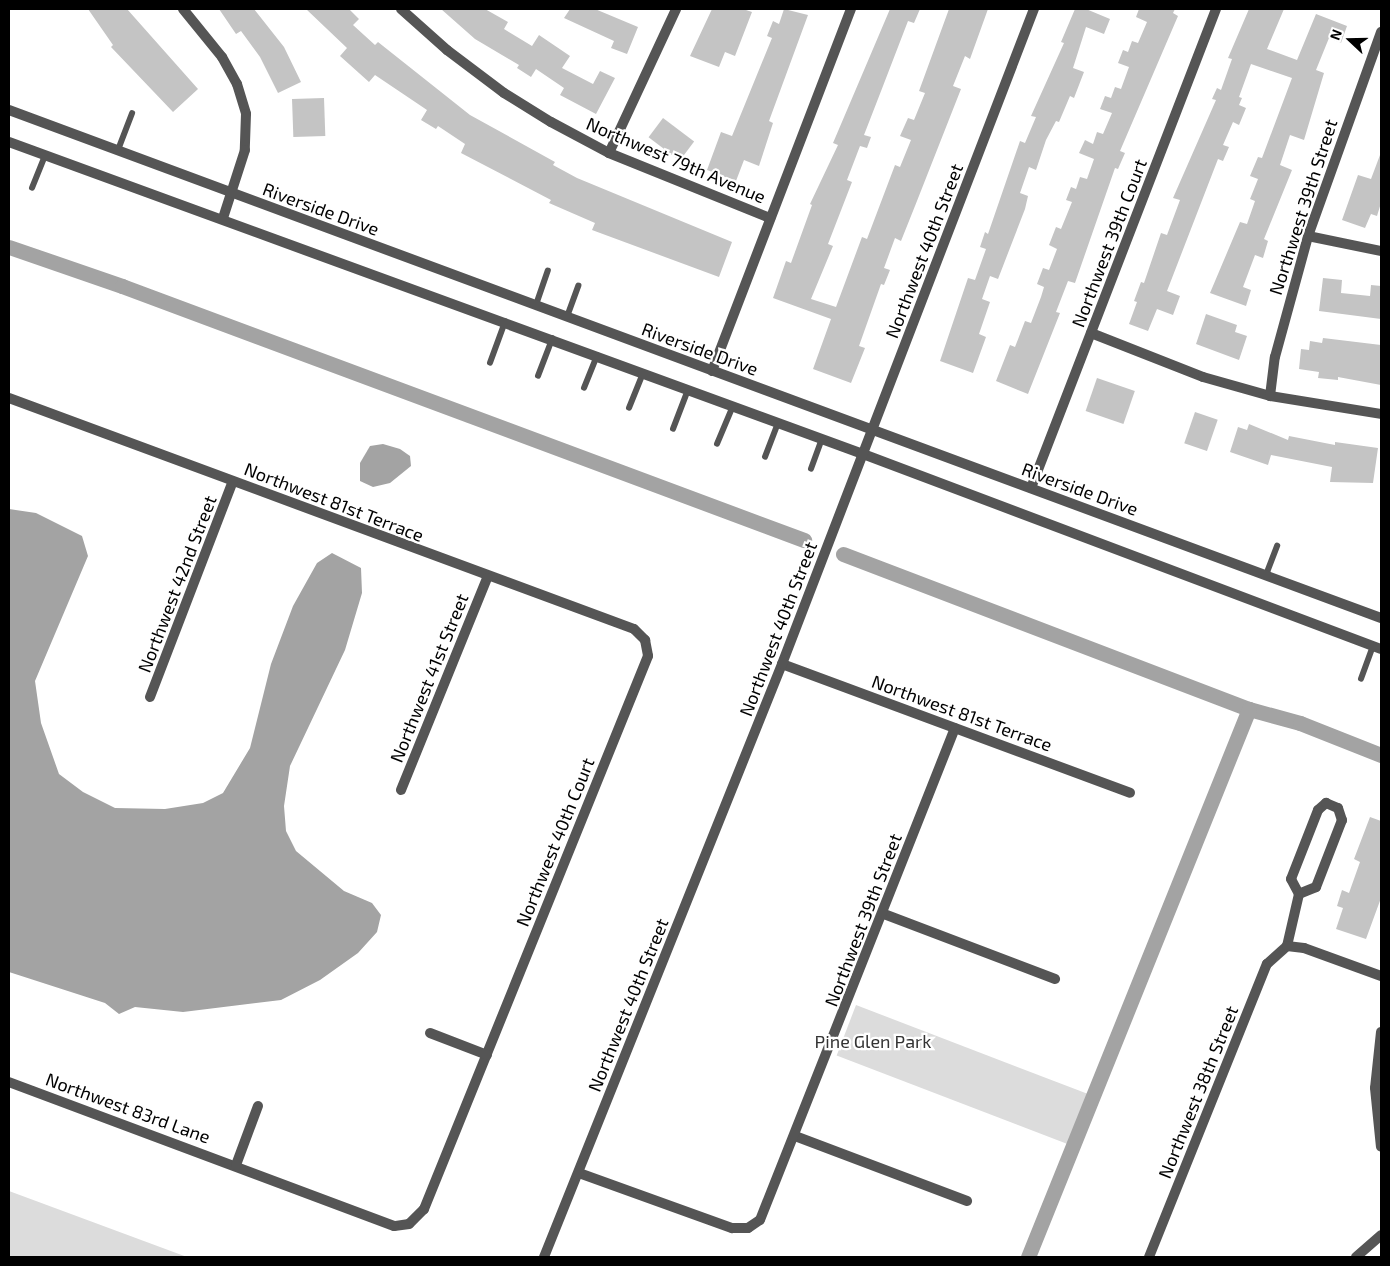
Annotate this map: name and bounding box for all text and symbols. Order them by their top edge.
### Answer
north arrow [1325,15,1375,65]
text: N [1326,27,1345,42]
street label: Northwest 79th Avenue [583,112,769,208]
street label: Northwest 39th Street [1264,116,1342,298]
street label: Northwest 39th Court [1067,156,1151,330]
street label: Northwest 40th Street [881,161,967,341]
street label: Riverside Drive [260,178,382,240]
street label: Riverside Drive [639,318,761,380]
street label: Northwest 81st Terrace [241,458,427,546]
street label: Riverside Drive [1019,458,1141,520]
street label: Northwest 42nd Street [133,492,221,676]
street label: Northwest 40th Street [735,539,821,719]
street label: Northwest 41st Street [385,590,473,766]
street label: Northwest 81st Terrace [869,670,1055,756]
street label: Northwest 40th Court [511,755,599,929]
street label: Northwest 39th Street [820,830,906,1010]
street label: Northwest 40th Street [583,915,673,1095]
street label: Northwest 38th Street [1153,1003,1243,1181]
park label: Pine Glen Park [815,1030,931,1052]
street label: Northwest 83rd Lane [43,1068,213,1148]

